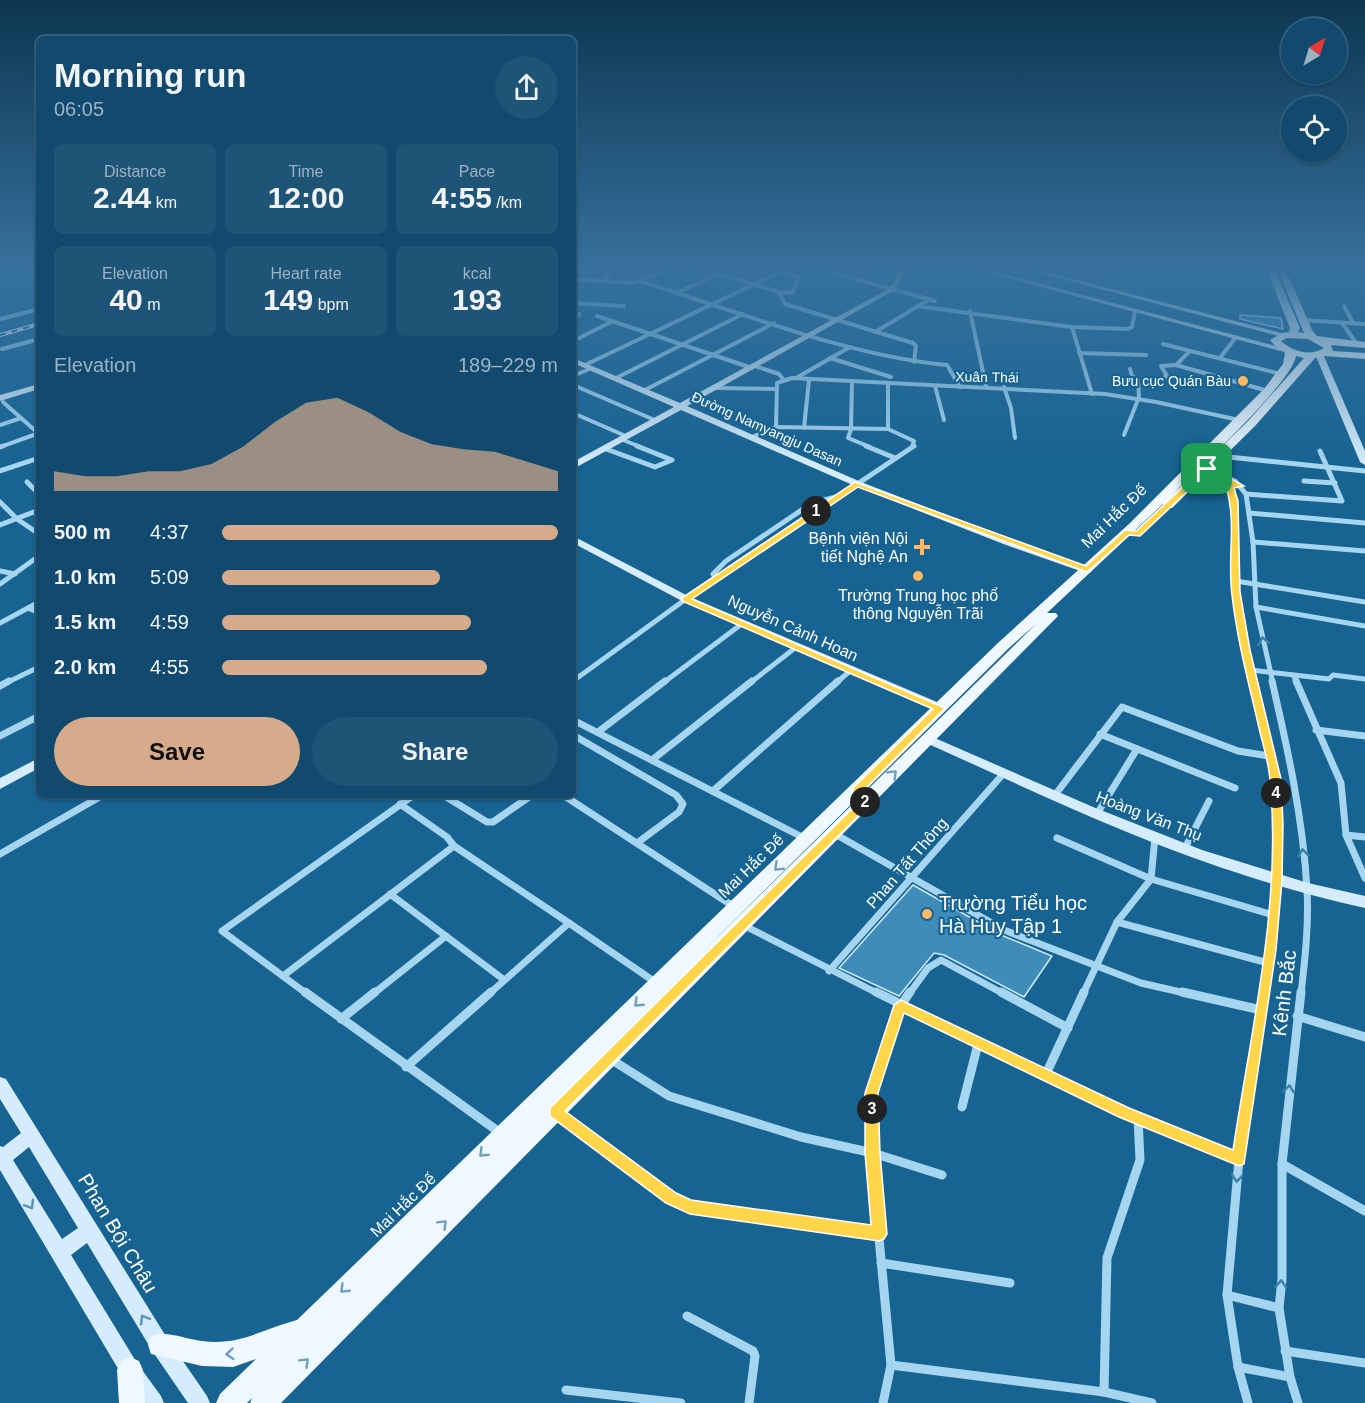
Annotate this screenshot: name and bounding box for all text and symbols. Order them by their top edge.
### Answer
north arrow [1281,18,1347,84]
map controls [1281,18,1347,162]
button: share [495,56,558,119]
text: Morning run [54,57,246,94]
button: locate [1281,96,1347,162]
text: 06:05 [54,98,104,120]
text: Distance [104,163,166,180]
text: Time [289,163,323,180]
text: Pace [459,163,495,180]
text: 2.44 [93,181,151,214]
text: 12:00 [268,181,344,214]
text: 4:55 [432,181,492,214]
text: km [151,194,177,211]
text: /km [492,194,522,211]
text: Elevation [102,265,168,282]
text: Heart rate [270,265,342,282]
text: kcal [463,265,491,282]
text: 40 [109,283,143,316]
text: 149 [263,283,313,316]
text: 193 [452,283,502,316]
text: m [143,296,161,313]
text: bpm [313,296,349,313]
text: Elevation [54,354,136,376]
text: 189–229 m [458,354,558,376]
street label: Xuân Thái [955,368,1019,386]
place label: Bưu cục Quán Bàu [1112,373,1231,389]
marker: Bưu cục Quán Bàu [1236,374,1250,388]
street label: Đường Namyangju Dasan [689,388,845,470]
pin [1181,443,1232,494]
icon: arrive [1190,452,1223,485]
street label: Mai Hắc Đế [1077,480,1150,551]
pin: 1 [801,496,831,526]
text: 1 [812,502,820,519]
text: 500 m [54,521,111,543]
text: 4:37 [150,521,189,543]
place label: Bệnh viện Nội tiết Nghệ An [808,530,908,565]
marker: Bệnh viện Nội tiết Nghệ An [913,538,931,556]
text: 1.0 km [54,566,116,588]
text: 5:09 [150,566,189,588]
marker: Trường Trung học phổ thông Nguyễn Trãi [911,569,925,583]
place label: Trường Trung học phổ thông Nguyễn Trãi [838,587,998,622]
street label: Nguyễn Cảnh Hoan [725,591,861,664]
text: 1.5 km [54,611,116,633]
text: 4:59 [150,611,189,633]
one-way arrow [1257,637,1270,647]
text: 2.0 km [54,656,116,678]
text: 4:55 [150,656,189,678]
button: Save [54,717,300,786]
button: Share [312,717,558,786]
one-way arrow [885,771,896,782]
pin: 4 [1261,778,1291,808]
text: 4 [1272,784,1280,801]
pin: 2 [850,787,880,817]
street label: Hoàng Văn Thụ [1094,788,1204,844]
text: 2 [861,793,869,810]
street label: Phan Tất Thông [863,814,951,912]
street label: Mai Hắc Đế [714,830,787,901]
one-way arrow [1297,849,1310,858]
one-way arrow [775,860,785,871]
place label: Trường Tiểu học Hà Huy Tập 1 [939,892,1087,937]
marker: Trường Tiểu học Hà Huy Tập 1 [920,907,934,921]
street label: Kênh Bắc [1268,949,1300,1037]
one-way arrow [635,995,646,1006]
one-way arrow [1282,1084,1295,1094]
pin: 3 [857,1094,887,1124]
text: 3 [868,1100,876,1117]
one-way arrow [480,1146,490,1157]
street label: Mai Hắc Đế [366,1169,439,1240]
street label: Phan Bội Châu [74,1170,162,1296]
one-way arrow [1231,1174,1244,1183]
one-way arrow [22,1199,34,1209]
one-way arrow [435,1220,446,1231]
one-way arrow [1275,1279,1288,1288]
one-way arrow [340,1282,351,1293]
one-way arrow [140,1315,152,1325]
one-way arrow [225,1347,234,1360]
one-way arrow [297,1358,308,1369]

